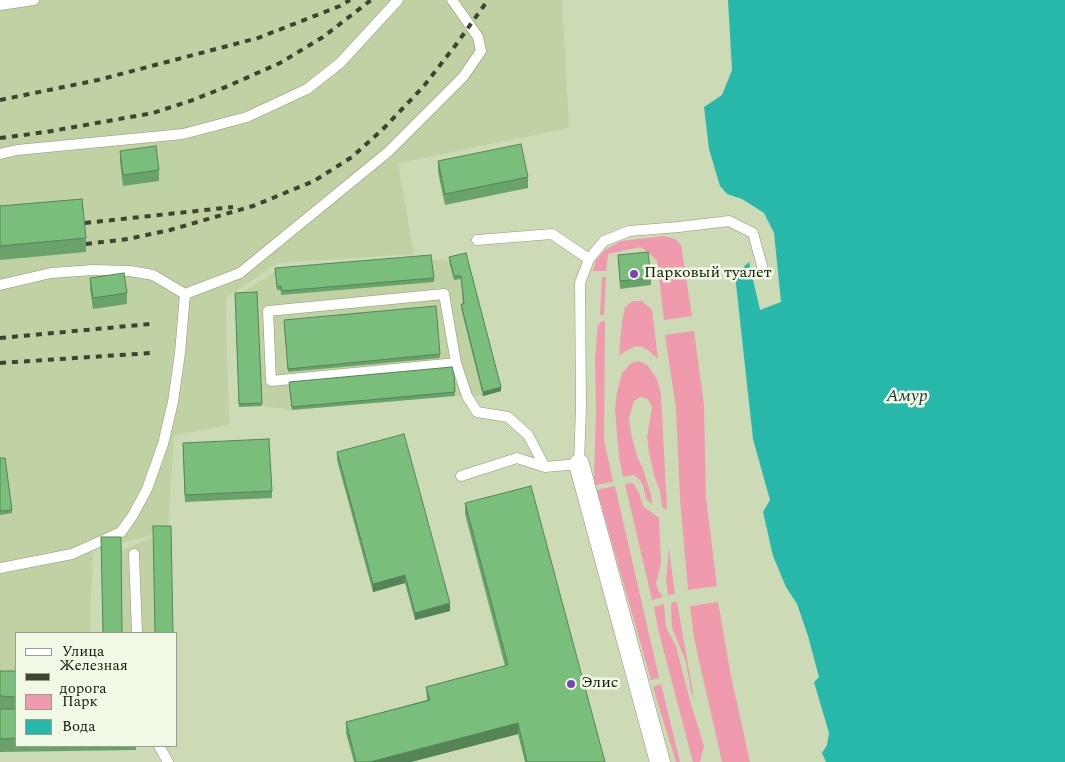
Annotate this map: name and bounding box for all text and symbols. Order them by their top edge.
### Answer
place label: Парковый туалет [644,264,772,284]
marker: Парковый туалет [628,268,640,280]
water label: Амур [886,386,928,408]
legend [15,632,178,747]
text: Улица [62,640,104,663]
text: Железная дорога [60,654,128,700]
place label: Элис [581,674,618,694]
marker: Элис [565,678,577,690]
text: Парк [62,690,98,713]
text: Вода [62,715,96,738]

